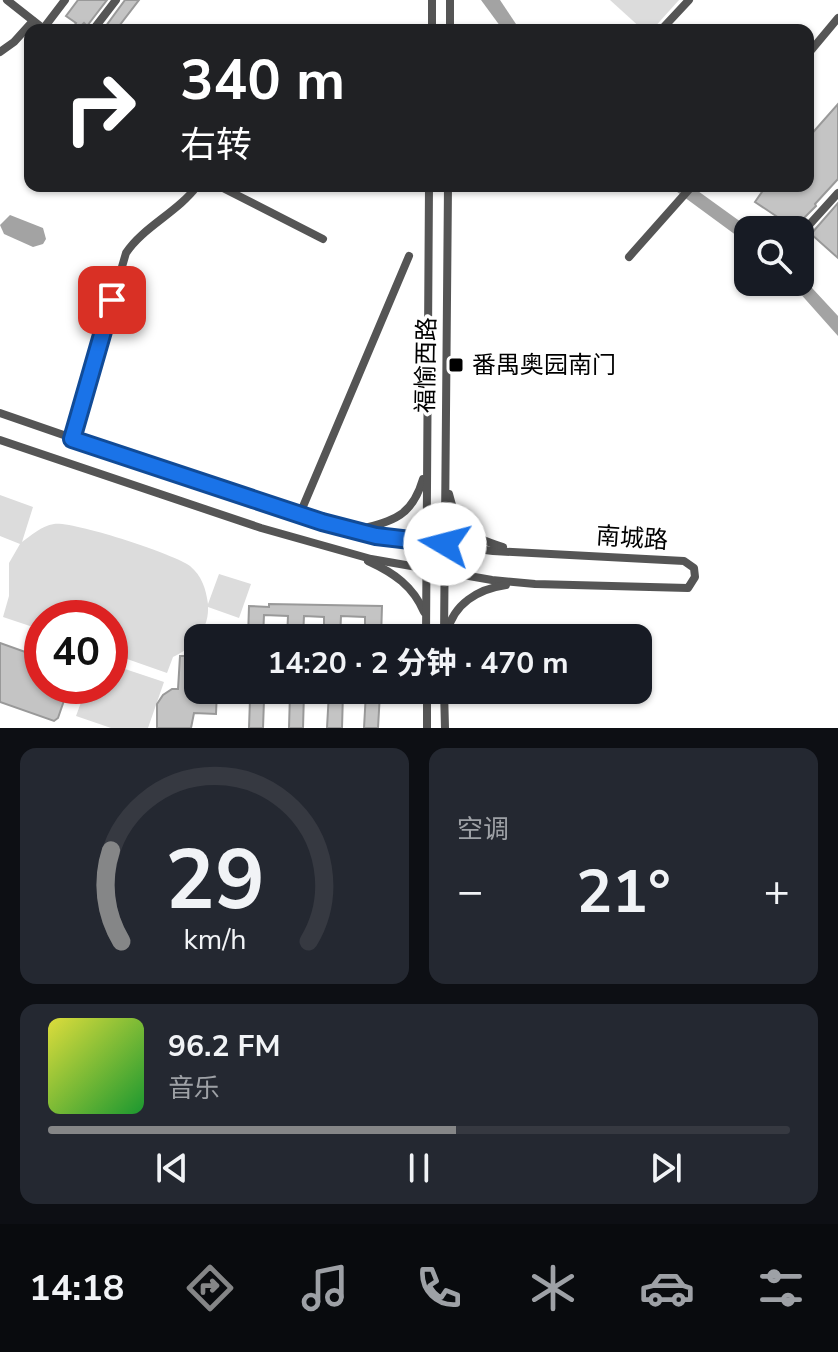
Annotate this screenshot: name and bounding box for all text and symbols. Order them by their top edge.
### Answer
text: 340 m [180,42,345,119]
icon: right [48,56,152,160]
text: 右转 [180,121,252,170]
map controls [734,216,814,296]
button: search [734,216,814,296]
pin [78,266,146,334]
icon: arrive [90,278,134,322]
street label: 福愉西路 [409,317,443,413]
place label: 番禺奥园南门 [472,349,616,381]
marker: 番禺奥园南门 [447,356,465,374]
position arrow [403,502,487,586]
street label: 南城路 [595,520,669,556]
speed limit sign: 40 [24,600,128,704]
text: 14:20 · 2 分钟 · 470 m [267,643,569,684]
text: 空调 [457,812,509,847]
text: 29 [165,824,264,937]
text: 21° [576,851,671,933]
text: − [457,862,483,922]
text: + [764,862,790,922]
text: km/h [183,920,246,959]
text: 96.2 FM [168,1026,280,1067]
text: 音乐 [168,1071,220,1106]
icon: previous [150,1146,194,1190]
icon: pause [397,1146,441,1190]
icon: next [644,1146,688,1190]
icon: directions [182,1260,238,1316]
icon: music [297,1260,353,1316]
icon: phone [411,1260,467,1316]
icon: climate [525,1260,581,1316]
icon: car [639,1260,695,1316]
icon: filters [753,1260,809,1316]
text: 14:18 [29,1264,124,1313]

